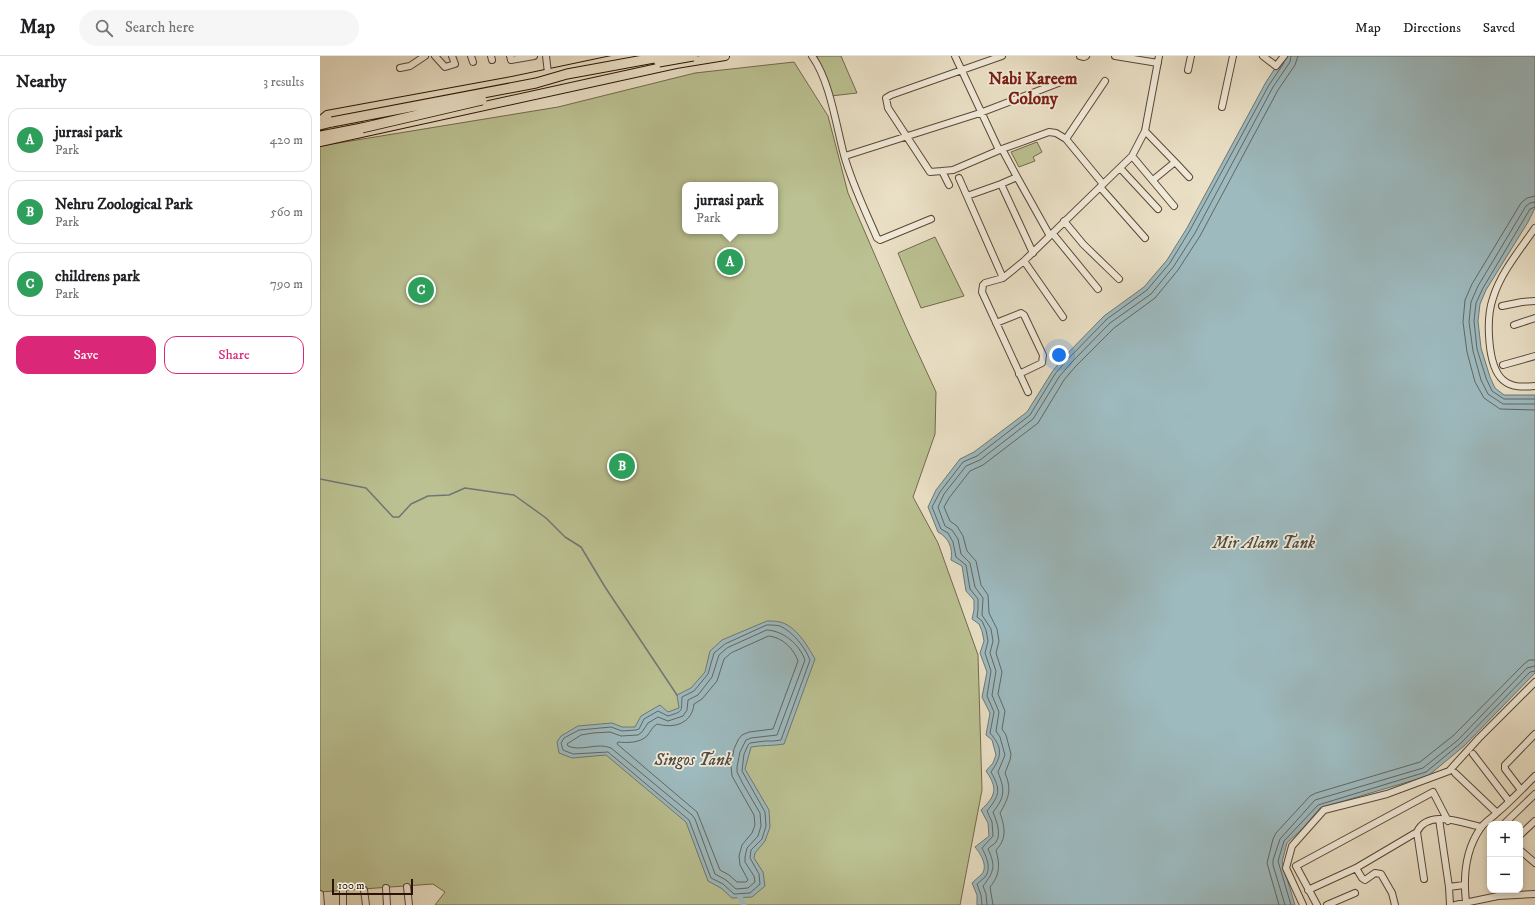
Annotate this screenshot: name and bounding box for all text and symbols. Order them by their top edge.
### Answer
search box [79,10,359,46]
text: Map [20,16,55,39]
icon: search [93,17,115,39]
text: Search here [125,18,194,37]
text: Map [1355,19,1381,37]
text: Directions [1403,19,1461,37]
text: Saved [1483,19,1515,37]
district label: Nabi Kareem Colony [988,68,1078,110]
text: Nearby [16,71,66,93]
text: 3 results [263,74,304,90]
text: jurrasi park [55,123,122,142]
text: A [26,132,34,148]
text: 420 m [270,132,303,148]
text: Park [55,142,79,158]
popup [682,182,778,234]
text: jurrasi park [696,191,764,210]
text: Nehru Zoological Park [55,195,193,214]
text: B [26,204,34,220]
text: 560 m [270,204,303,220]
text: Park [696,210,721,226]
text: Park [55,214,79,230]
pin: A [717,247,743,277]
text: childrens park [55,267,140,286]
pin: C [408,275,434,305]
text: C [26,276,34,292]
text: 790 m [270,276,303,292]
text: Park [55,286,79,302]
button: Save [16,336,156,374]
button: Share [164,336,304,374]
your location [1049,345,1069,365]
pin: B [609,451,635,481]
water label: Mir Alam Tank [1212,532,1316,554]
water label: Singos Tank [653,749,733,771]
map controls [1487,821,1523,893]
button: + [1487,821,1523,857]
button: − [1487,857,1523,893]
scale bar [332,877,413,896]
text: 100 m [338,879,364,893]

